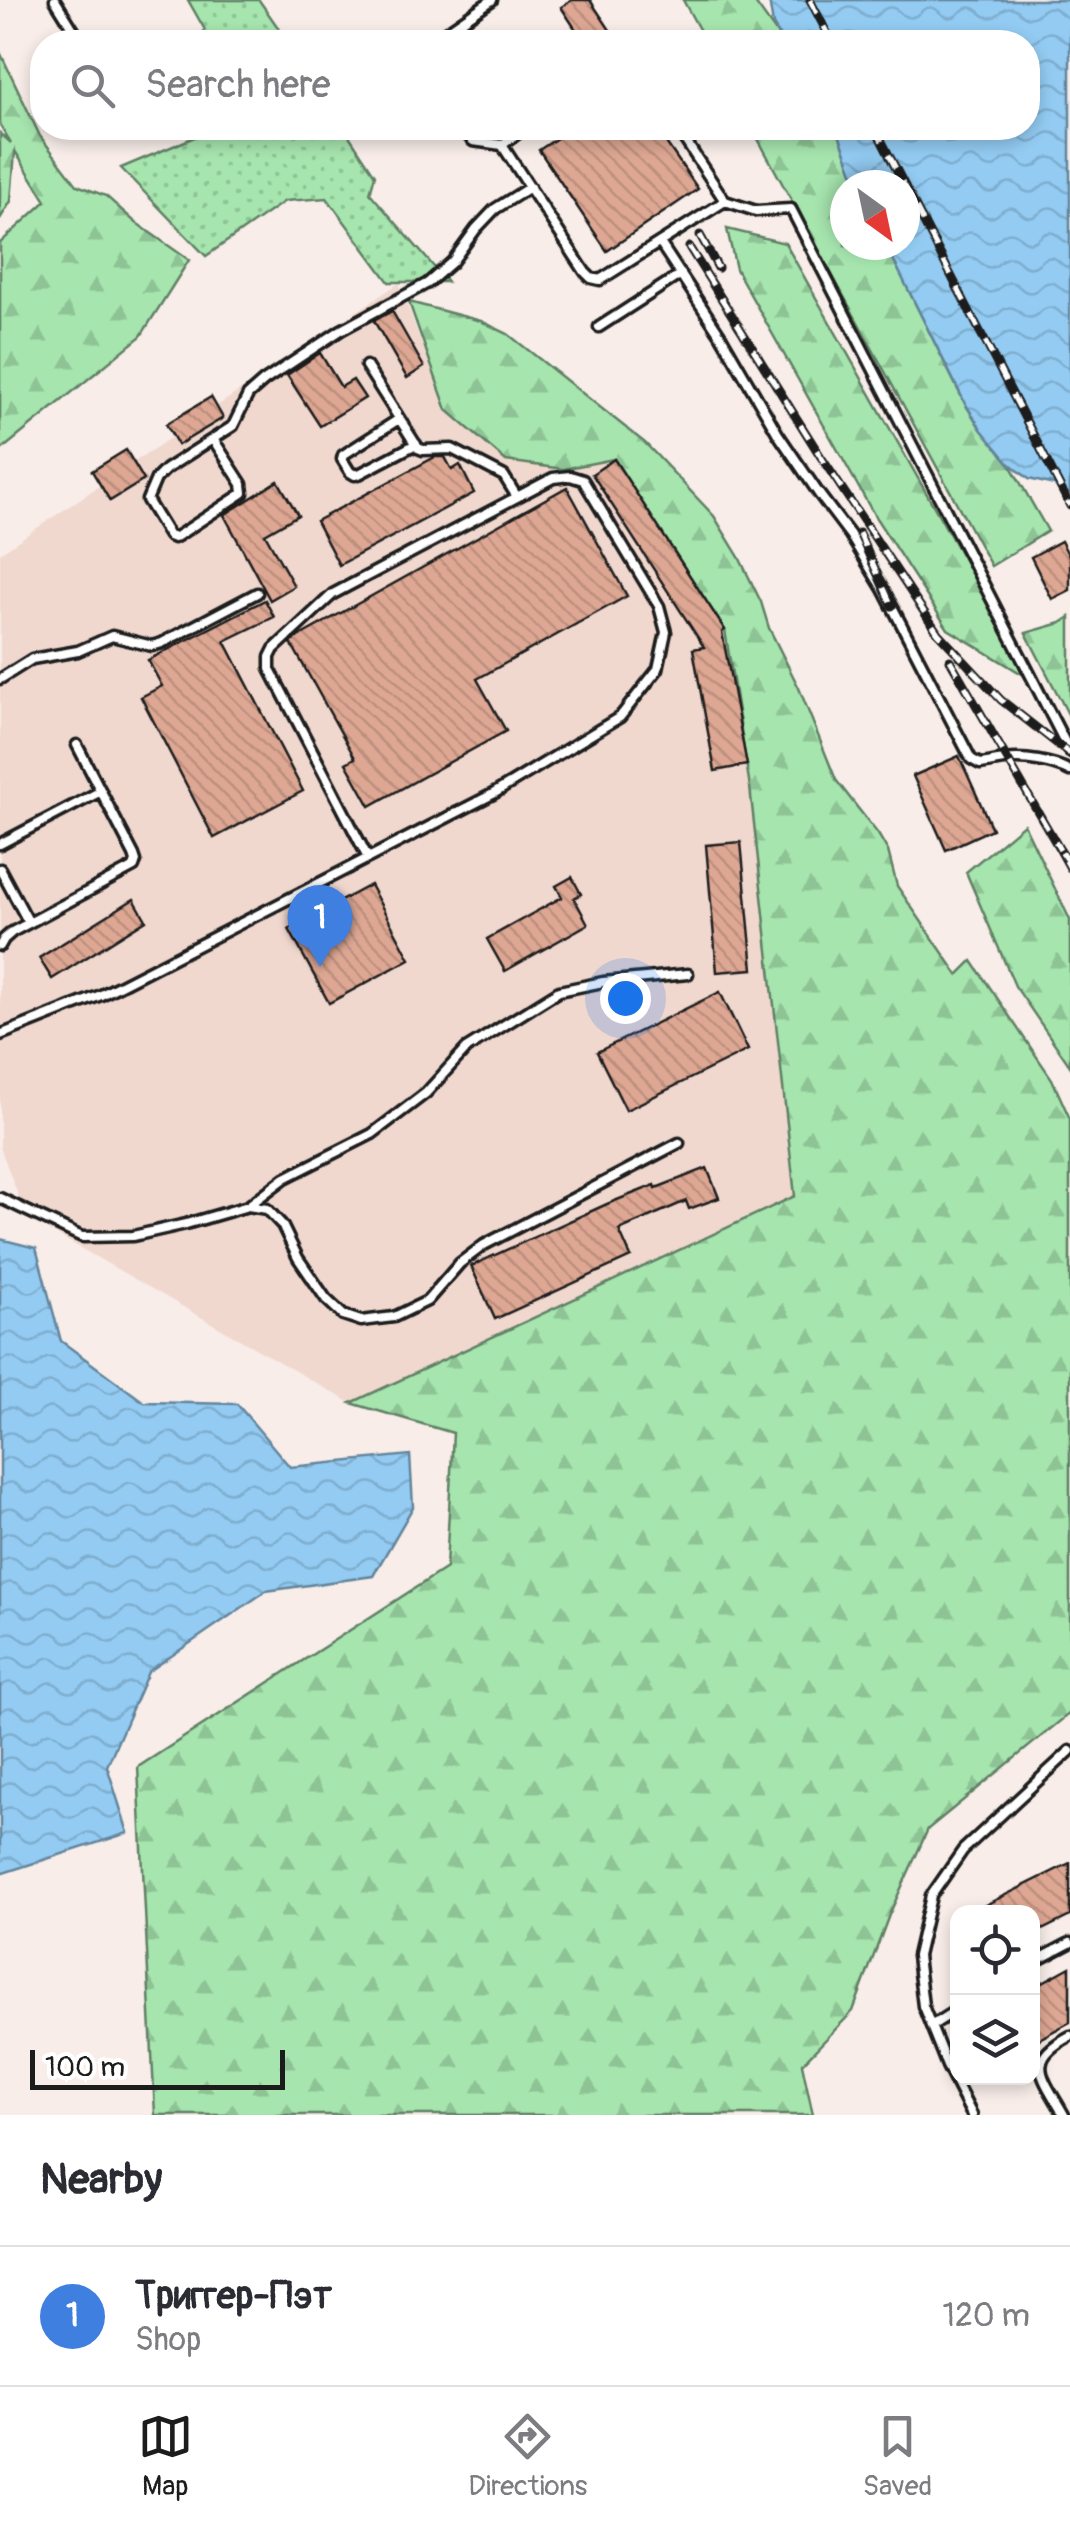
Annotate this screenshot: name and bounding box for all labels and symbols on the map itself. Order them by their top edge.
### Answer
north arrow [830,170,920,260]
pin: 1 [288,884,352,967]
your location [600,973,651,1024]
scale bar [30,2045,285,2090]

